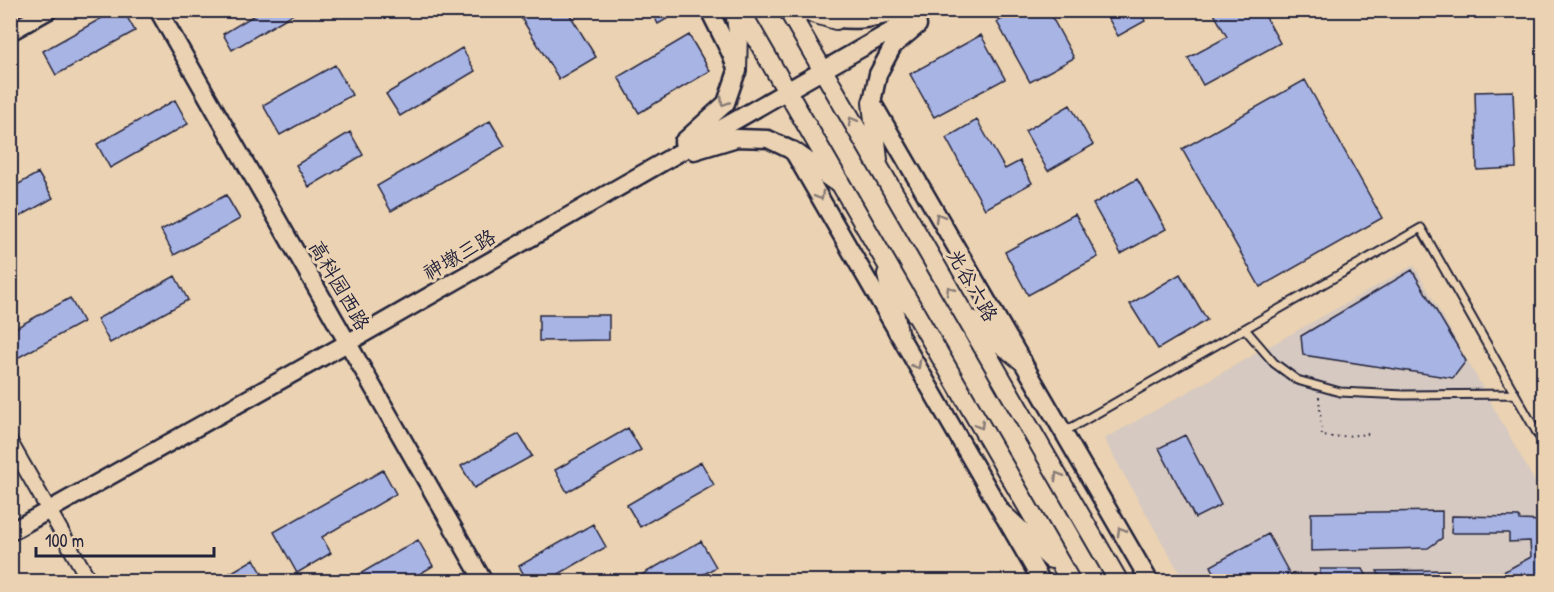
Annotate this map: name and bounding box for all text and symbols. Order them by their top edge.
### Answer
one-way arrow [720,95,731,106]
one-way arrow [848,117,859,127]
one-way arrow [812,190,824,201]
one-way arrow [935,213,946,223]
street label: 神墩三路 [418,222,501,286]
street label: 高科园西路 [303,235,377,336]
street label: 光谷六路 [941,244,1005,327]
one-way arrow [946,286,957,296]
one-way arrow [910,359,922,369]
one-way arrow [973,419,984,429]
one-way arrow [1054,472,1066,483]
scale bar [36,520,214,558]
one-way arrow [1117,527,1128,537]
text: 100 m [45,528,84,553]

